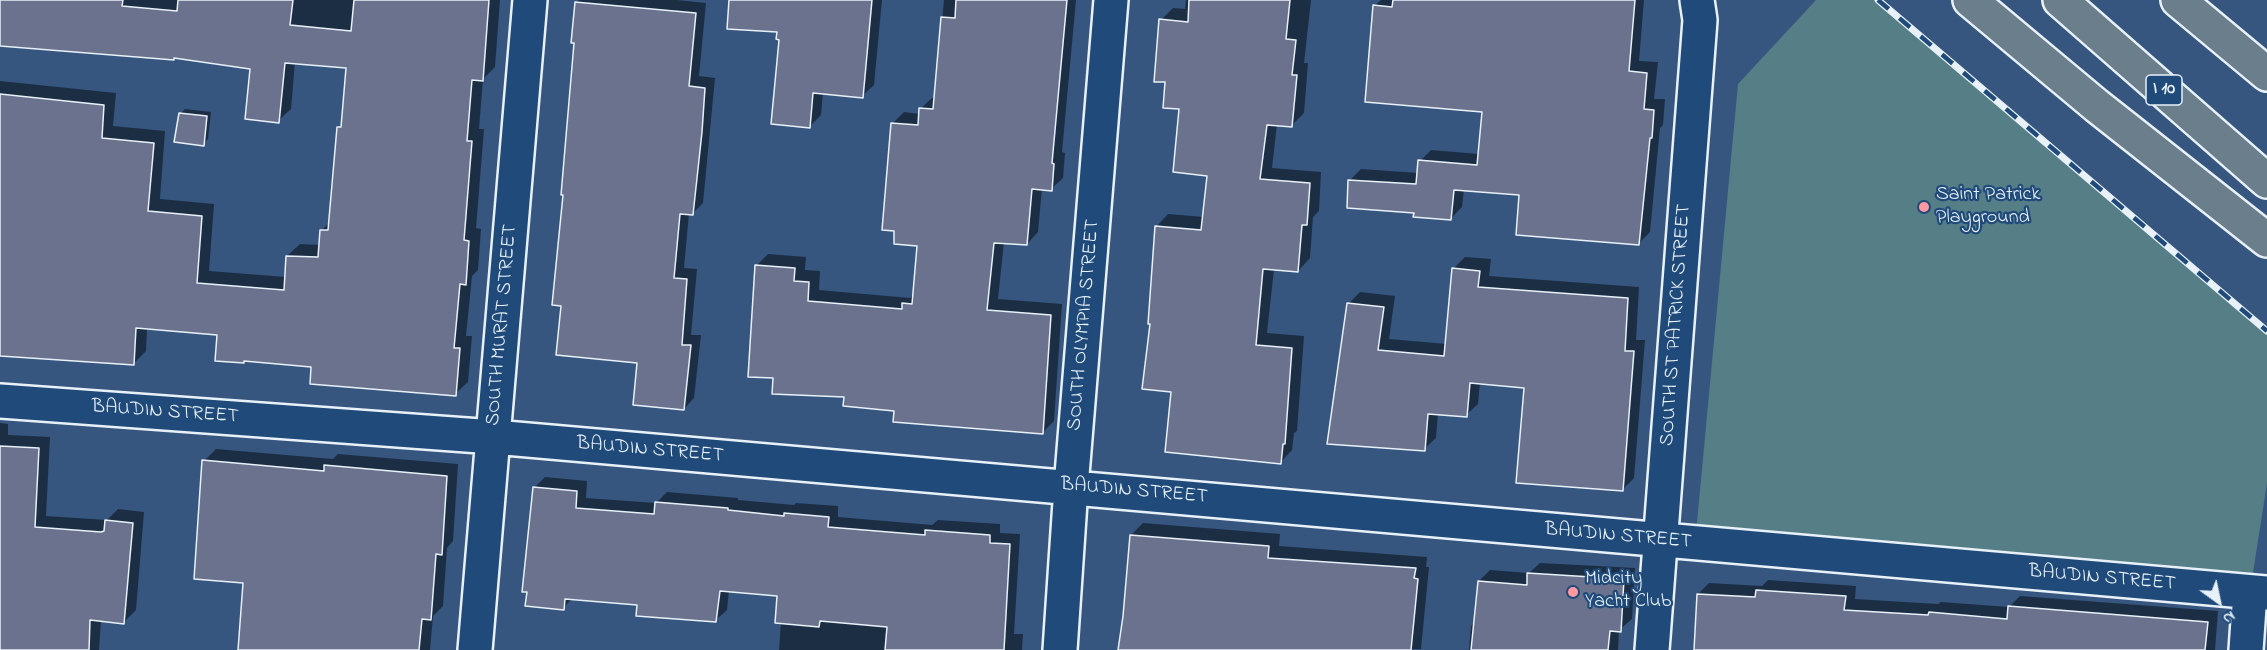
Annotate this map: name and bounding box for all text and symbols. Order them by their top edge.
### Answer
road number: I 10 [2146,75,2182,105]
place label: Saint Patrick Playground [1936,184,2040,231]
marker: Saint Patrick Playground [1917,200,1931,214]
street label: SOUTH ST PATRICK STREET [1657,203,1697,447]
street label: SOUTH OLYMPIA STREET [1064,218,1106,432]
street label: SOUTH MURAT STREET [482,223,524,427]
street label: BAUDIN STREET [91,396,239,430]
street label: BAUDIN STREET [576,433,724,469]
street label: BAUDIN STREET [1060,474,1208,510]
street label: BAUDIN STREET [1544,519,1692,555]
street label: BAUDIN STREET [2028,561,2176,597]
place label: Midcity Yacht Club [1585,568,1671,615]
north arrow [2189,572,2249,632]
marker: Midcity Yacht Club [1566,585,1580,599]
text: N [2218,604,2240,630]

